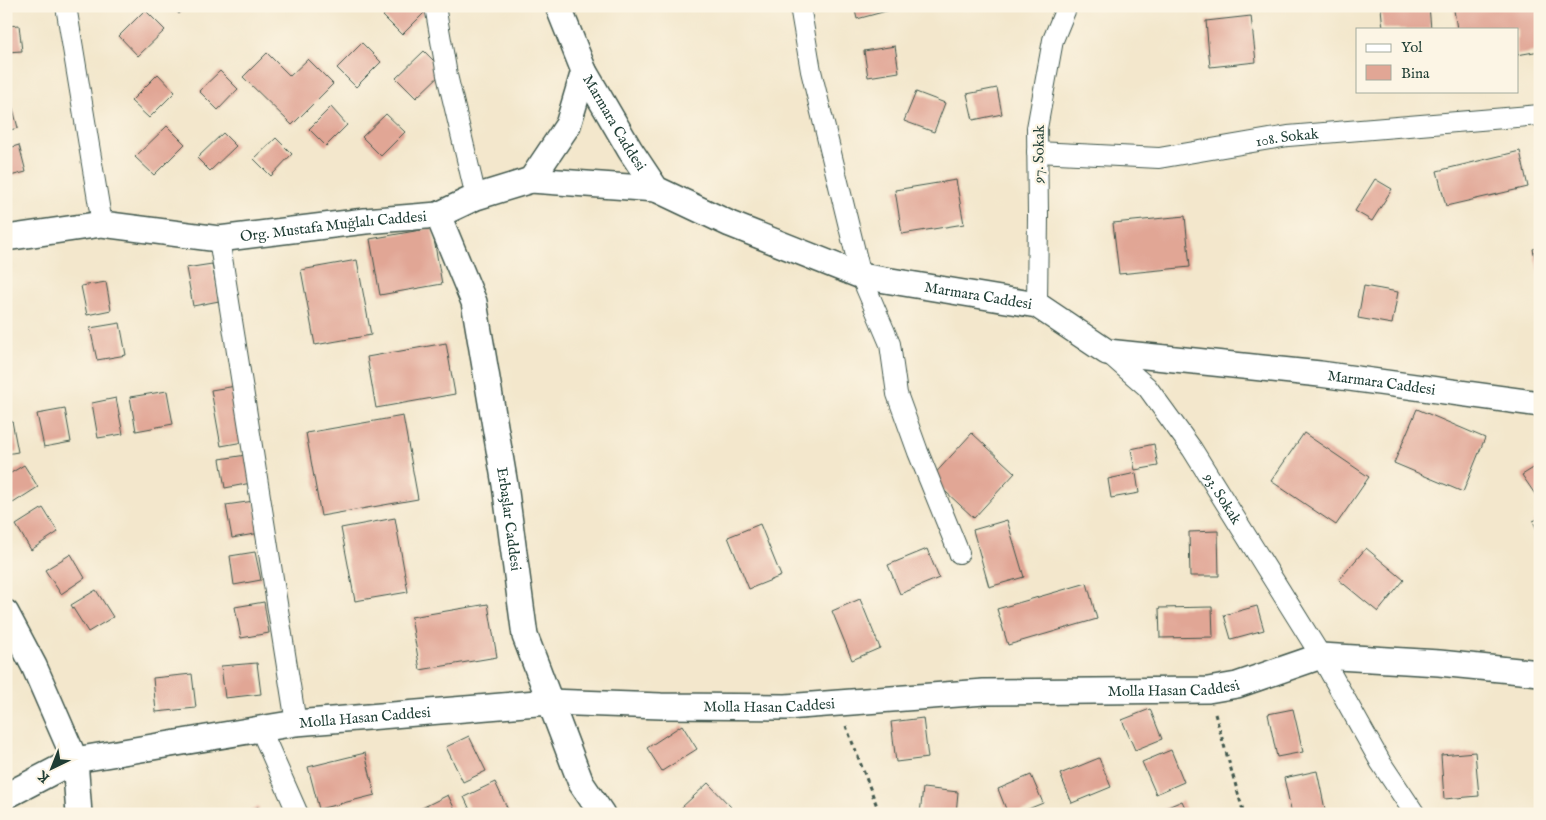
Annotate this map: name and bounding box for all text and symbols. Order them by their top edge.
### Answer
legend [1356,28,1518,92]
text: Yol [1401,38,1423,57]
text: Bina [1401,64,1430,83]
street label: Marmara Caddesi [579,71,651,174]
street label: 97. Sokak [1029,124,1049,184]
street label: 108. Sokak [1254,124,1320,151]
street label: Org. Mustafa Muğlalı Caddesi [239,206,427,246]
street label: Marmara Caddesi [923,277,1034,314]
street label: Marmara Caddesi [1326,366,1437,399]
street label: Erbaşlar Caddesi [493,466,526,572]
street label: 93. Sokak [1199,468,1246,528]
street label: Molla Hasan Caddesi [1108,675,1242,700]
street label: Molla Hasan Caddesi [703,694,836,716]
street label: Molla Hasan Caddesi [298,702,431,732]
north arrow [28,742,78,792]
text: K [33,766,54,787]

